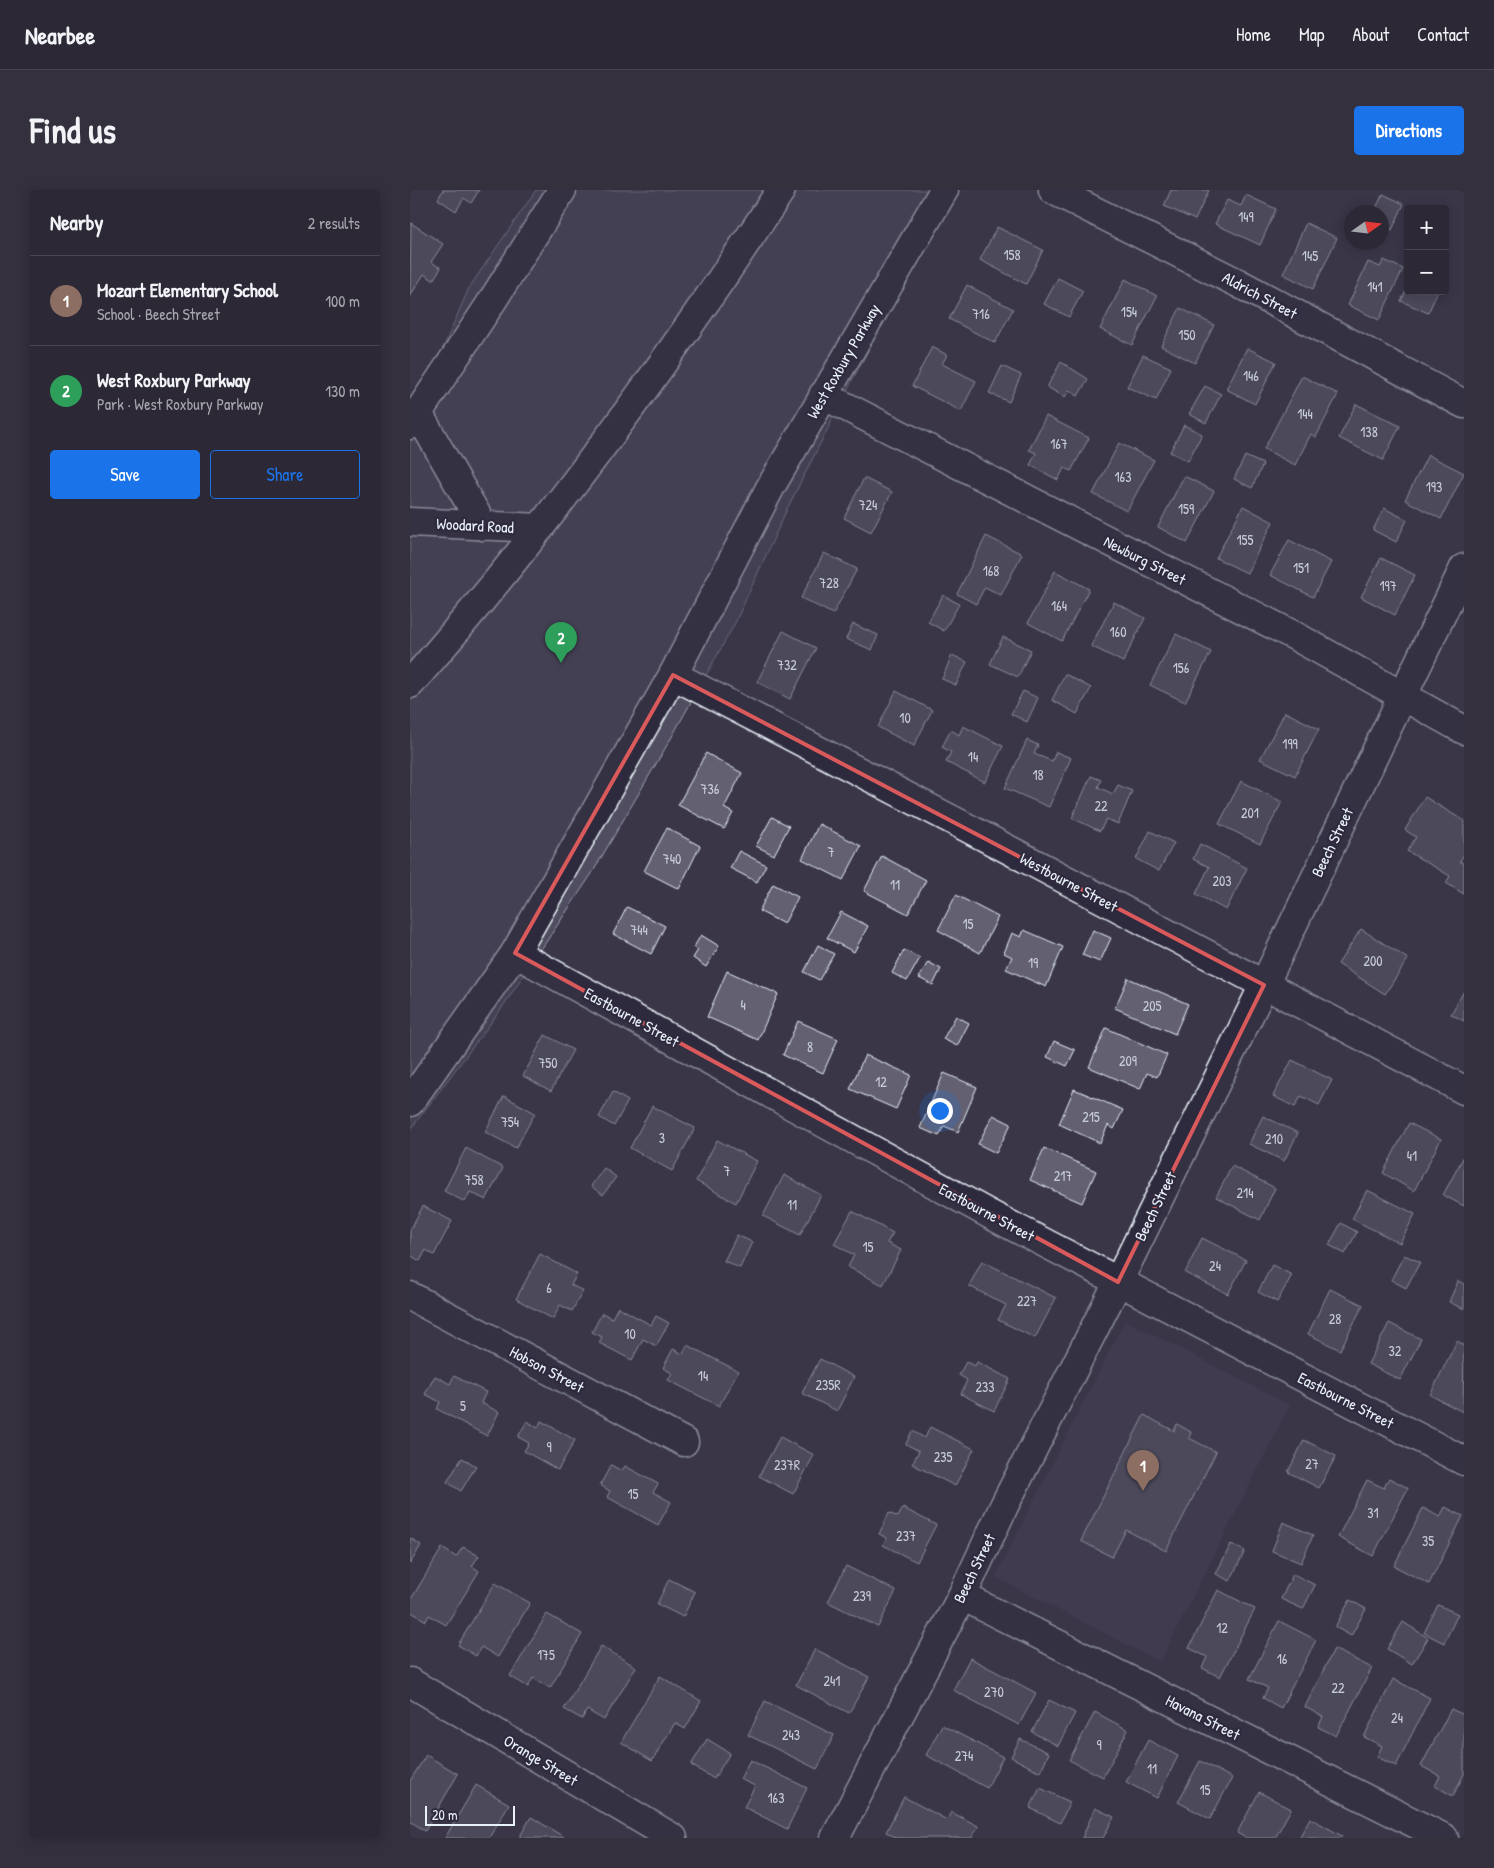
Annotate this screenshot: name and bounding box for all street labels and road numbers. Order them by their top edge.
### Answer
street label: Aldrich Street [1219,266,1302,324]
street label: West Roxbury Parkway [801,299,885,422]
street label: Woodard Road [436,512,514,538]
street label: Newburg Street [1100,530,1190,590]
street label: Beech Street [1306,803,1358,880]
street label: Westbourne Street [1016,847,1122,917]
street label: Eastbourne Street [581,982,684,1052]
street label: Beech Street [1129,1167,1181,1244]
street label: Eastbourne Street [935,1178,1039,1247]
street label: Hobson Street [506,1340,588,1398]
street label: Eastbourne Street [1294,1366,1398,1434]
street label: Beech Street [948,1529,1000,1606]
street label: Havana Street [1162,1689,1244,1745]
street label: Orange Street [500,1729,583,1791]

